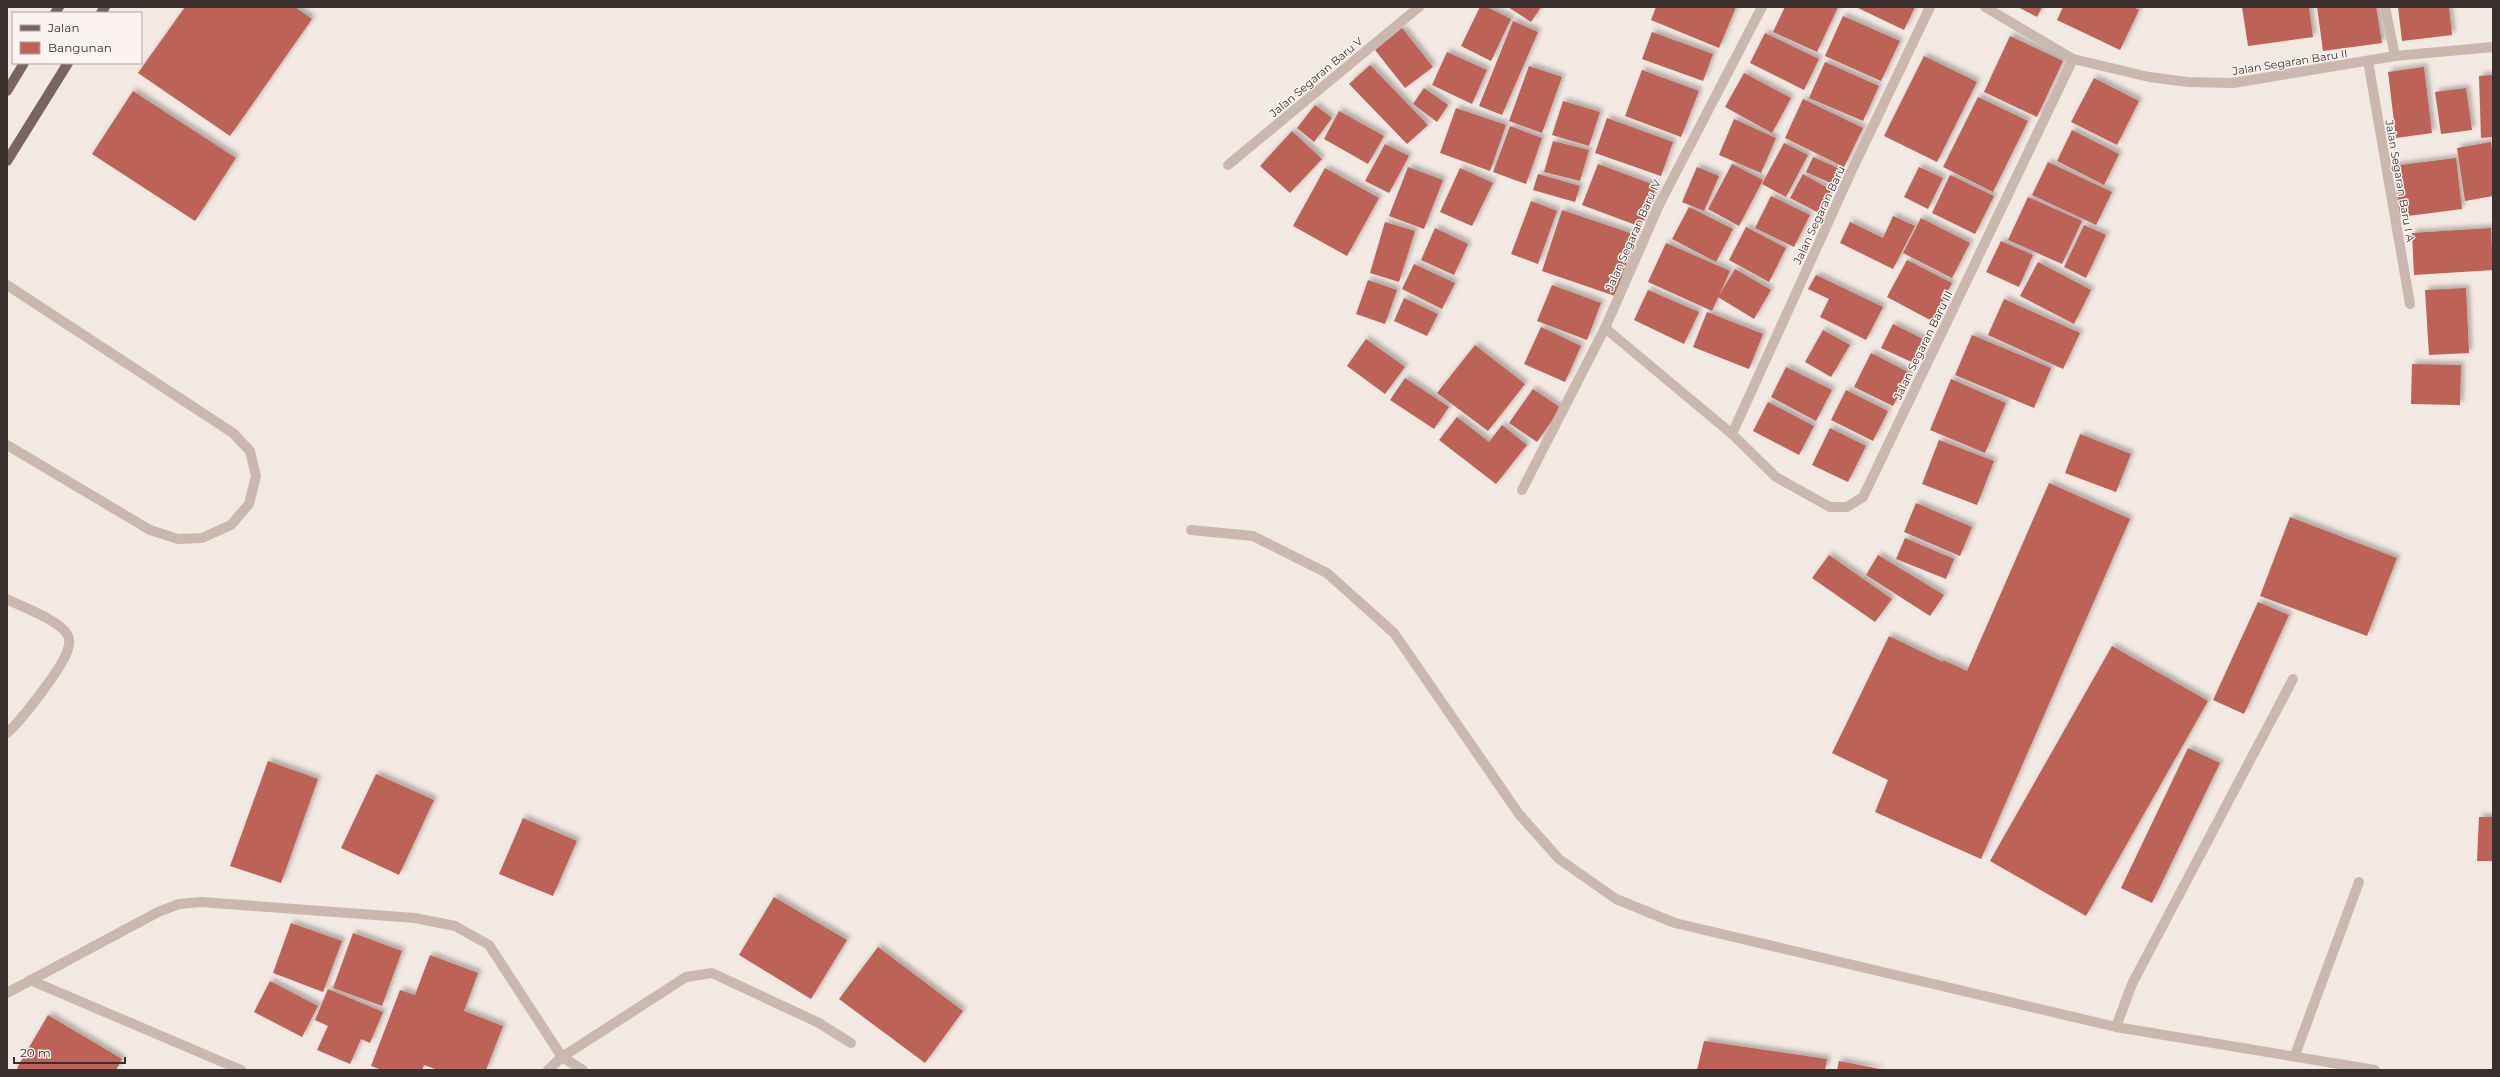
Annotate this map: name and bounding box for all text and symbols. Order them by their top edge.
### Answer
legend [12,12,142,64]
text: Jalan [47,20,80,35]
street label: Jalan Segaran Baru V [1266,34,1366,121]
text: Bangunan [48,40,112,55]
street label: Jalan Segaran Baru II [2231,46,2348,78]
street label: Jalan Segaran Baru I A [2382,118,2418,243]
street label: Jalan Segaran Baru [1790,164,1848,267]
street label: Jalan Segaran Baru IV [1602,177,1664,294]
street label: Jalan Segaran Baru III [1890,288,1955,403]
scale bar [14,1039,125,1065]
text: 20 m [20,1045,51,1060]

